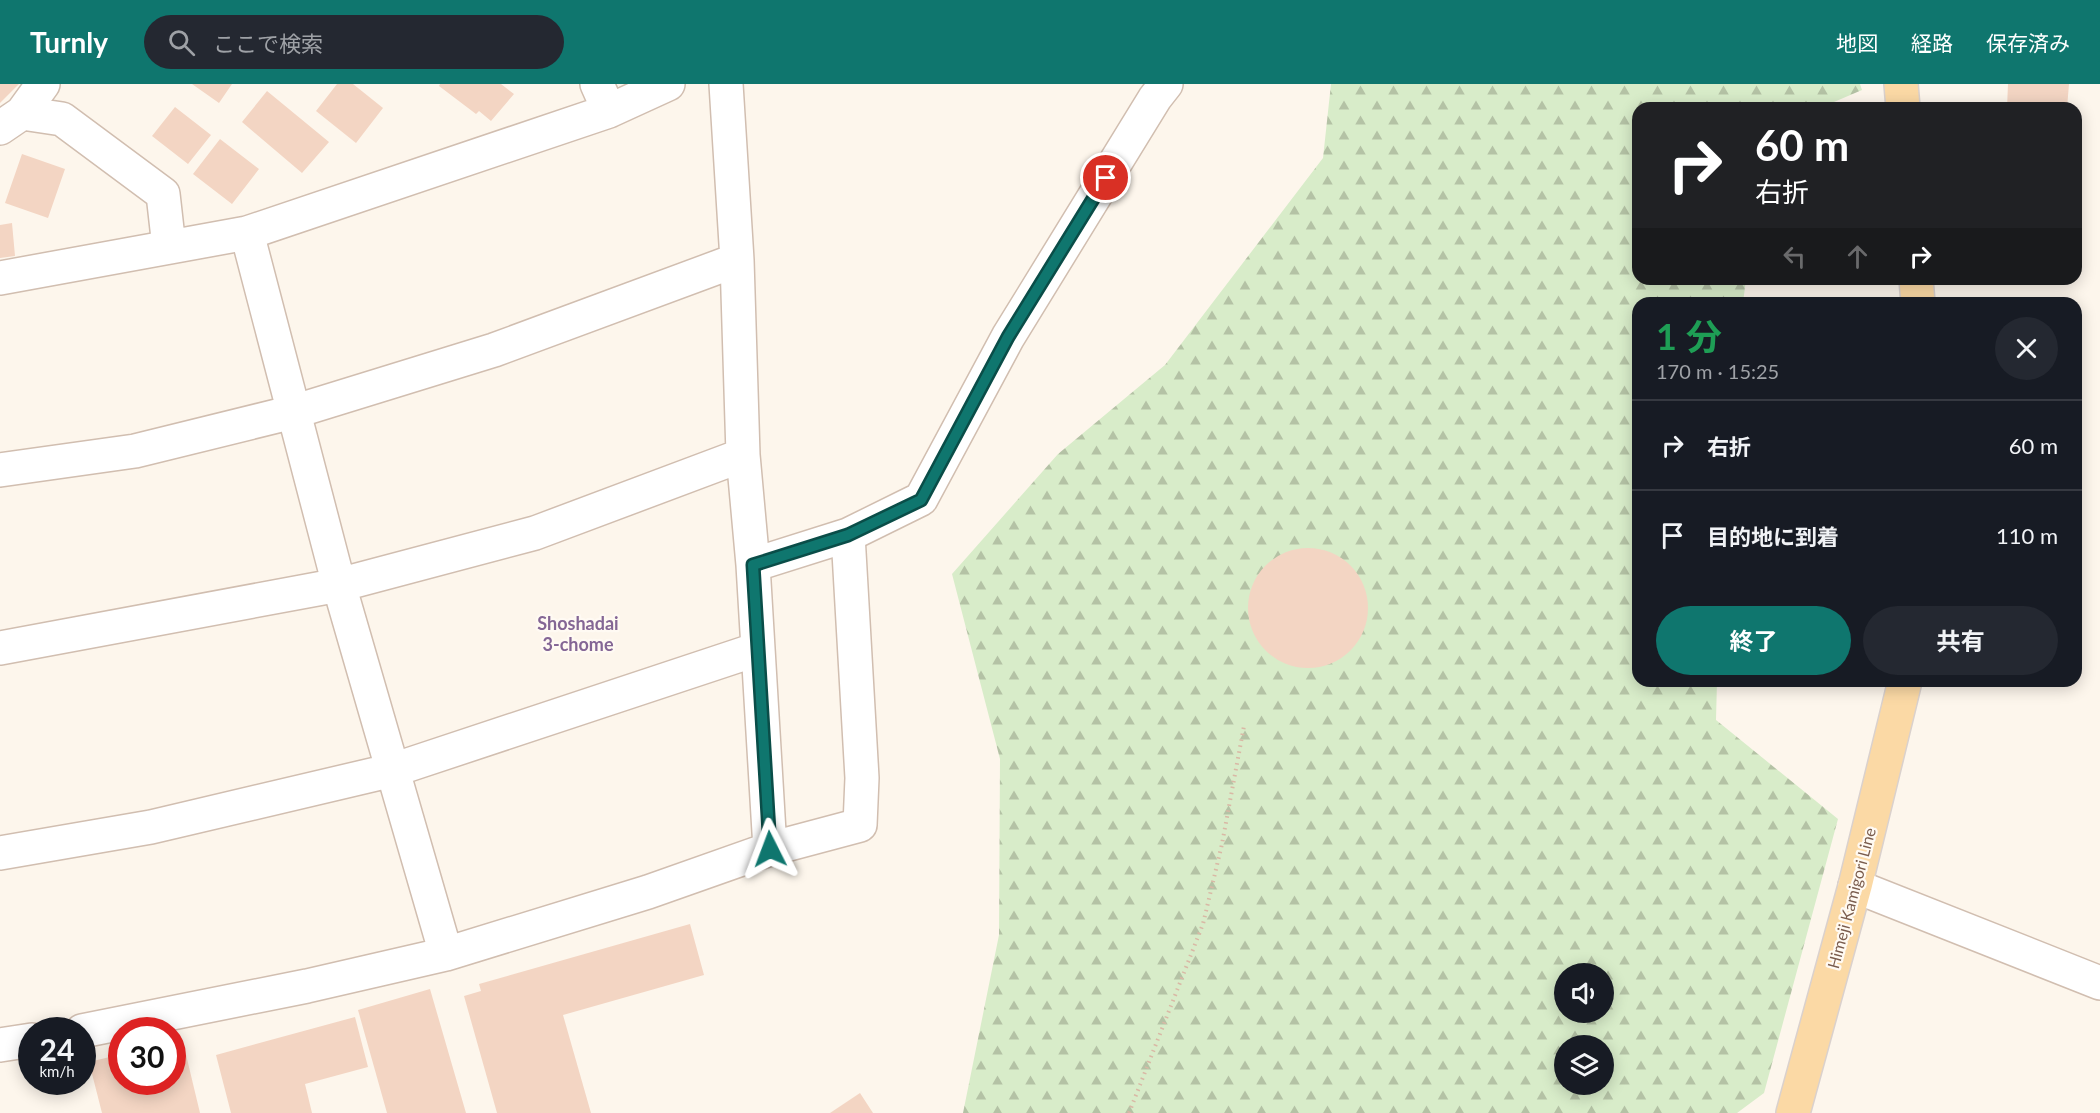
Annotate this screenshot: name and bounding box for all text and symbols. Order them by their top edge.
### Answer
search box [144,15,564,69]
text: Turnly [30,25,108,59]
icon: search [165,26,198,59]
text: ここで検索 [213,30,323,57]
text: 地図 [1836,30,1878,55]
text: 経路 [1911,30,1953,55]
text: 保存済み [1986,30,2070,55]
text: 60 m [1755,120,1849,170]
icon: right [1656,126,1734,204]
pin [1080,152,1131,203]
icon: arrive [1089,161,1122,194]
text: 右折 [1755,175,1809,208]
icon: left [1778,240,1811,273]
icon: ahead [1841,240,1874,273]
icon: right [1904,240,1937,273]
text: 1 分 [1656,314,1722,358]
button: close [1995,317,2058,380]
text: 170 m · 15:25 [1656,359,1779,383]
icon: right [1656,429,1689,462]
text: 60 m [2009,432,2058,459]
text: 右折 [1707,433,1751,460]
icon: arrive [1656,519,1689,552]
text: 110 m [1996,522,2058,549]
text: 目的地に到着 [1707,523,1839,550]
button: 終了 [1656,606,1851,675]
button: 共有 [1863,606,2058,675]
district label: Shoshadai 3-chome [537,612,619,655]
position arrow [738,817,802,881]
street label: Himeji Kamigori Line [1823,825,1879,971]
map controls [1554,963,1614,1095]
button: sound [1554,963,1614,1023]
speed limit sign: 30 [108,1017,186,1095]
text: 24 [40,1031,74,1067]
button: layers [1554,1035,1614,1095]
text: km/h [39,1062,75,1080]

